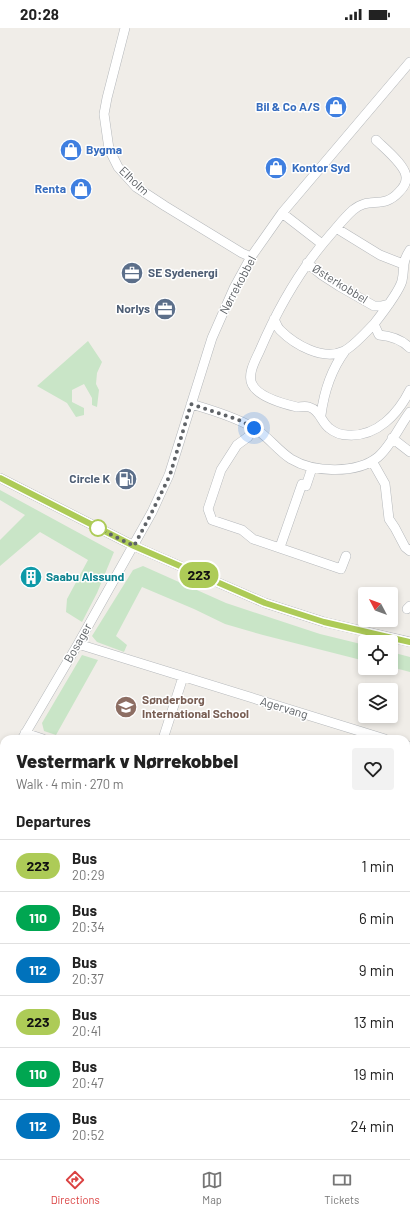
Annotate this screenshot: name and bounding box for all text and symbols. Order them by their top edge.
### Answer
text: 20:28 [20,5,59,23]
shop icon: Bil & Co A/S [323,94,349,120]
place label: Bil & Co A/S [256,99,320,113]
shop icon: Bygma [58,137,84,163]
place label: Bygma [86,142,122,156]
shop icon: Kontor Syd [263,155,289,181]
place label: Kontor Syd [292,160,350,174]
street label: Elholm [117,163,153,198]
shop icon: Renta [68,176,94,202]
place label: Renta [35,181,66,195]
street label: Nørrekobbel [216,253,258,316]
office icon: SE Sydenergi [119,260,145,286]
street label: Østerkobbel [310,261,371,306]
place label: SE Sydenergi [148,265,218,279]
office icon: Norlys [152,296,178,322]
place label: Norlys [116,301,150,315]
your location [244,418,264,438]
fuel station icon: Circle K [113,466,139,492]
place label: Circle K [69,471,110,485]
unlabelled marker [89,519,107,537]
line badge: 223 [176,562,222,588]
building icon: Saabu Alssund [18,564,44,590]
text: 223 [187,566,211,583]
place label: Saabu Alssund [46,569,124,583]
north arrow [358,587,398,627]
map controls [358,587,398,723]
street label: Bosager [60,620,94,665]
button: locate [358,635,398,675]
button: layers [358,683,398,723]
place label: Sønderborg International School [142,692,249,720]
street label: Agervang [259,693,310,721]
school or university icon: Sønderborg International School [113,694,139,720]
button: heart [352,748,394,790]
text: Vestermark v Nørrekobbel [16,749,238,772]
text: Walk · 4 min · 270 m [16,776,123,792]
text: Departures [16,812,91,830]
text: Bus [72,849,97,867]
text: 223 [26,857,50,874]
text: 1 min [361,857,394,875]
text: 20:29 [72,867,104,883]
text: Bus [72,901,97,919]
text: 110 [29,909,47,926]
text: 6 min [359,909,394,927]
text: 20:34 [72,919,105,935]
text: Bus [72,953,97,971]
text: 112 [29,961,47,978]
text: 9 min [359,961,394,979]
text: 20:37 [72,971,104,987]
text: Bus [72,1005,97,1023]
text: 223 [26,1013,50,1030]
text: 13 min [354,1013,394,1031]
text: 20:41 [72,1023,101,1039]
text: Bus [72,1057,97,1075]
text: 110 [29,1065,47,1082]
text: 19 min [354,1065,394,1083]
text: 20:47 [72,1075,104,1091]
text: Bus [72,1109,97,1127]
text: 112 [29,1117,47,1134]
text: 24 min [350,1117,394,1135]
text: 20:52 [72,1127,104,1143]
tab: Directions [51,1169,100,1206]
tab: Map [201,1169,223,1206]
tab: Tickets [324,1169,359,1206]

